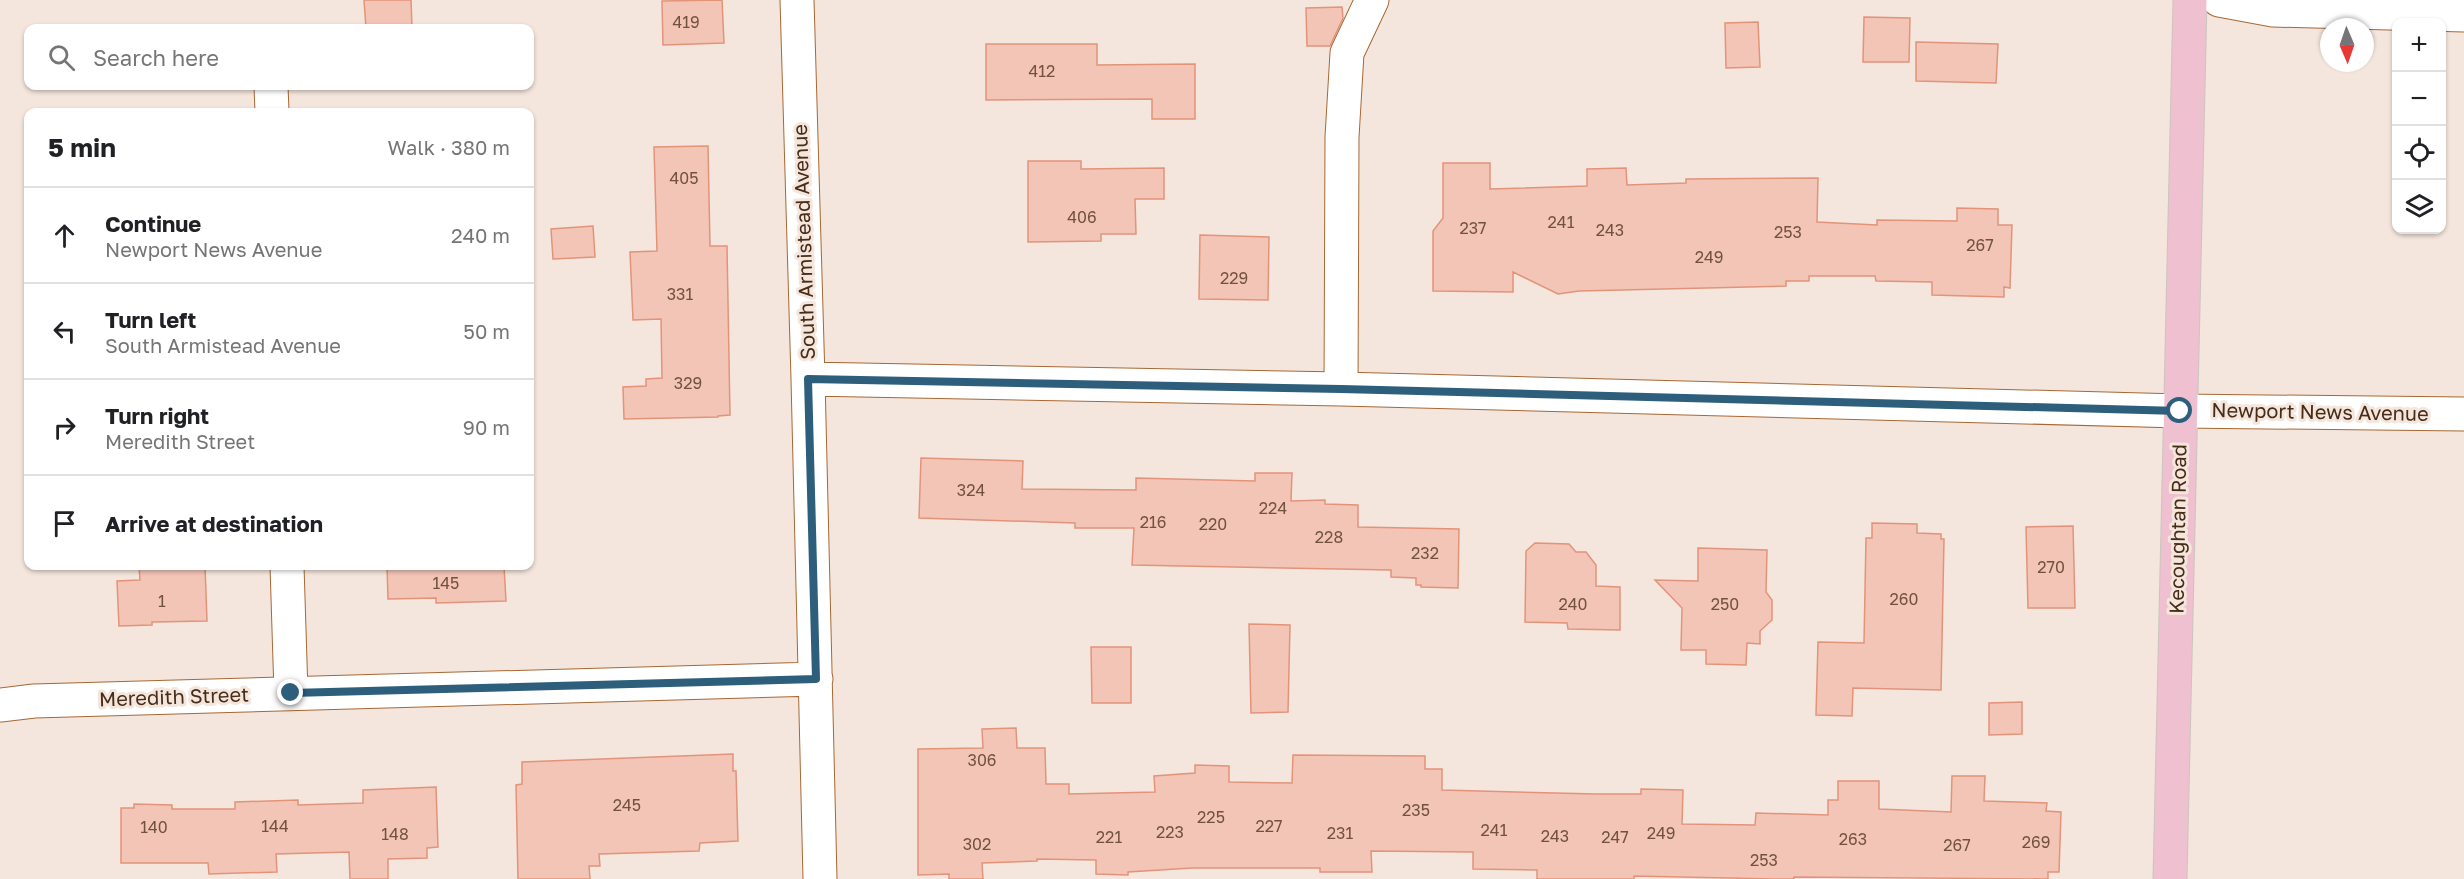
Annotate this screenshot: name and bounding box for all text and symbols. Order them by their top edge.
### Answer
house number: 419 [672,12,700,32]
north arrow [2320,18,2374,72]
map controls [2392,18,2446,234]
button: + [2392,18,2446,72]
search box [24,24,534,90]
icon: search [45,41,78,74]
text: Search here [93,44,219,71]
house number: 412 [1029,61,1055,81]
button: − [2392,72,2446,126]
street label: South Armistead Avenue [787,124,819,360]
button: locate [2392,126,2446,180]
text: 5 min [48,132,116,163]
text: Walk · 380 m [388,135,510,159]
house number: 405 [670,168,698,188]
button: layers [2392,180,2446,234]
house number: 406 [1067,207,1097,227]
text: Continue [105,210,201,237]
house number: 241 [1548,212,1575,232]
house number: 237 [1459,218,1487,238]
icon: ahead [48,219,81,252]
house number: 243 [1596,220,1624,240]
house number: 253 [1774,222,1802,242]
text: 240 m [451,223,510,247]
house number: 267 [1966,235,1994,255]
text: Newport News Avenue [105,237,322,261]
house number: 249 [1695,247,1723,267]
house number: 229 [1220,268,1248,288]
house number: 331 [667,284,693,304]
text: Turn left [105,306,196,333]
icon: left [48,315,81,348]
text: 50 m [463,319,510,343]
text: South Armistead Avenue [105,333,341,357]
house number: 329 [674,373,702,393]
route start [2166,397,2192,423]
street label: Newport News Avenue [2211,397,2429,425]
text: Turn right [105,402,209,429]
icon: right [48,411,81,444]
text: 90 m [463,415,510,439]
text: Meredith Street [105,429,255,453]
street label: Kecoughtan Road [2164,444,2190,614]
house number: 324 [957,480,985,500]
house number: 224 [1259,498,1287,518]
icon: arrive [48,507,81,540]
text: Arrive at destination [105,510,323,537]
house number: 216 [1140,512,1166,532]
house number: 220 [1199,514,1227,534]
house number: 228 [1315,527,1343,547]
house number: 232 [1411,543,1439,563]
house number: 270 [2037,557,2065,577]
house number: 145 [433,573,459,593]
house number: 260 [1890,589,1918,609]
house number: 1 [158,591,166,611]
house number: 240 [1559,594,1587,614]
house number: 250 [1711,594,1739,614]
route end [277,679,303,705]
street label: Meredith Street [99,681,249,711]
house number: 306 [968,750,996,770]
house number: 245 [613,795,641,815]
house number: 235 [1402,800,1430,820]
house number: 225 [1197,807,1225,827]
house number: 144 [261,816,289,836]
house number: 227 [1255,816,1283,836]
house number: 140 [140,817,168,837]
house number: 241 [1481,820,1508,840]
house number: 223 [1156,822,1184,842]
house number: 231 [1327,823,1353,843]
house number: 249 [1647,823,1675,843]
house number: 148 [381,824,409,844]
house number: 243 [1541,826,1569,846]
house number: 221 [1096,827,1122,847]
house number: 247 [1601,827,1629,847]
house number: 263 [1839,829,1867,849]
house number: 269 [2022,832,2050,852]
house number: 302 [963,834,991,854]
house number: 267 [1943,835,1971,855]
house number: 253 [1750,850,1778,870]

